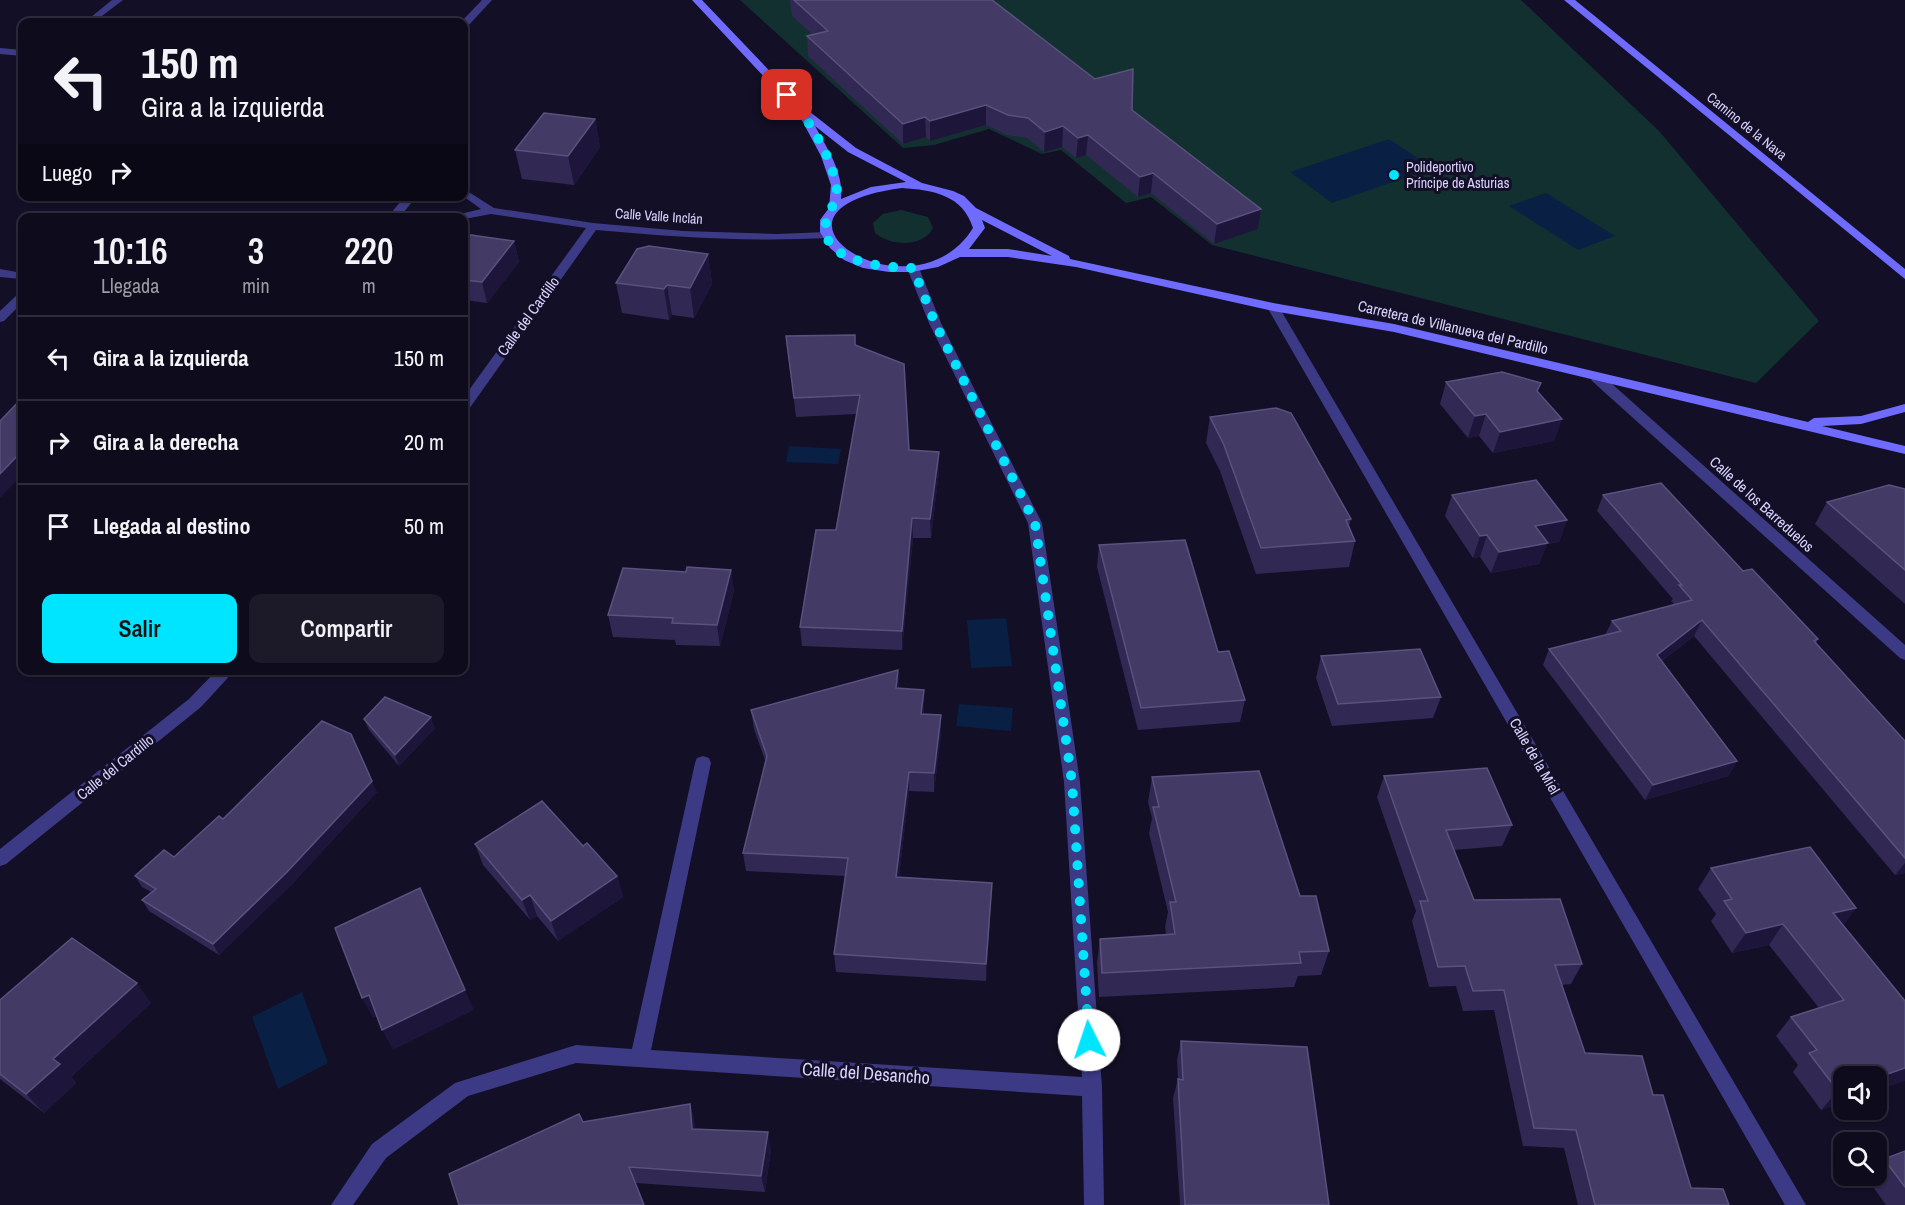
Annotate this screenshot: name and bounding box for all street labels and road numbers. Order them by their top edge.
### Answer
street label: Camino de la Nava [1703,88,1791,164]
street label: Calle Valle Inclán [615,204,703,228]
street label: Calle del Cardillo [492,272,564,360]
street label: Carretera de Villanueva del Pardillo [1356,295,1550,359]
street label: Calle de los Barreduelos [1705,451,1819,557]
street label: Calle de la Miel [1505,714,1565,798]
street label: Calle del Cardillo [72,729,158,805]
street label: Calle del Desancho [801,1056,931,1090]

